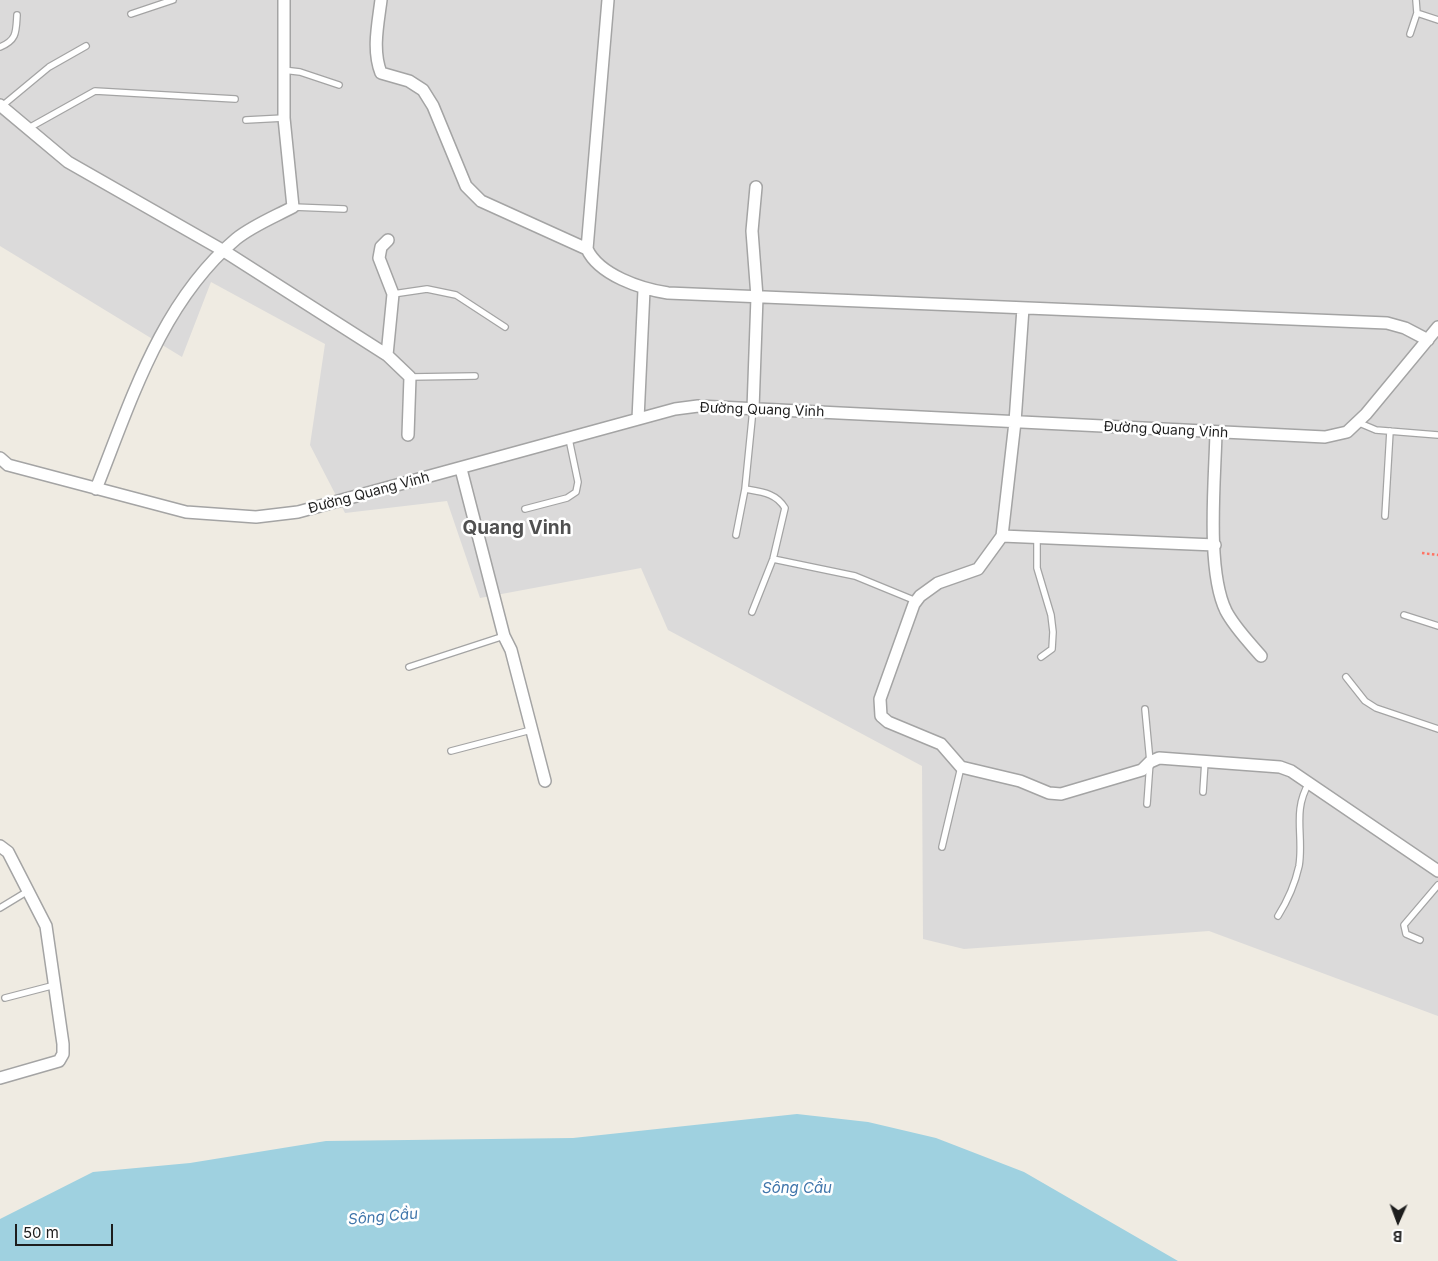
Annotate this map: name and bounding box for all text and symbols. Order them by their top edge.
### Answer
street label: Đường Quang Vinh [699,399,825,421]
street label: Đường Quang Vinh [1103,418,1229,442]
street label: Đường Quang Vinh [307,469,431,517]
district label: Quang Vinh [463,517,571,539]
water label: Sông Cầu [762,1179,832,1197]
north arrow [1373,1196,1423,1246]
water label: Sông Cầu [347,1205,419,1229]
scale bar [18,1214,115,1246]
text: 50 m [23,1223,59,1242]
text: B [1393,1228,1402,1245]

